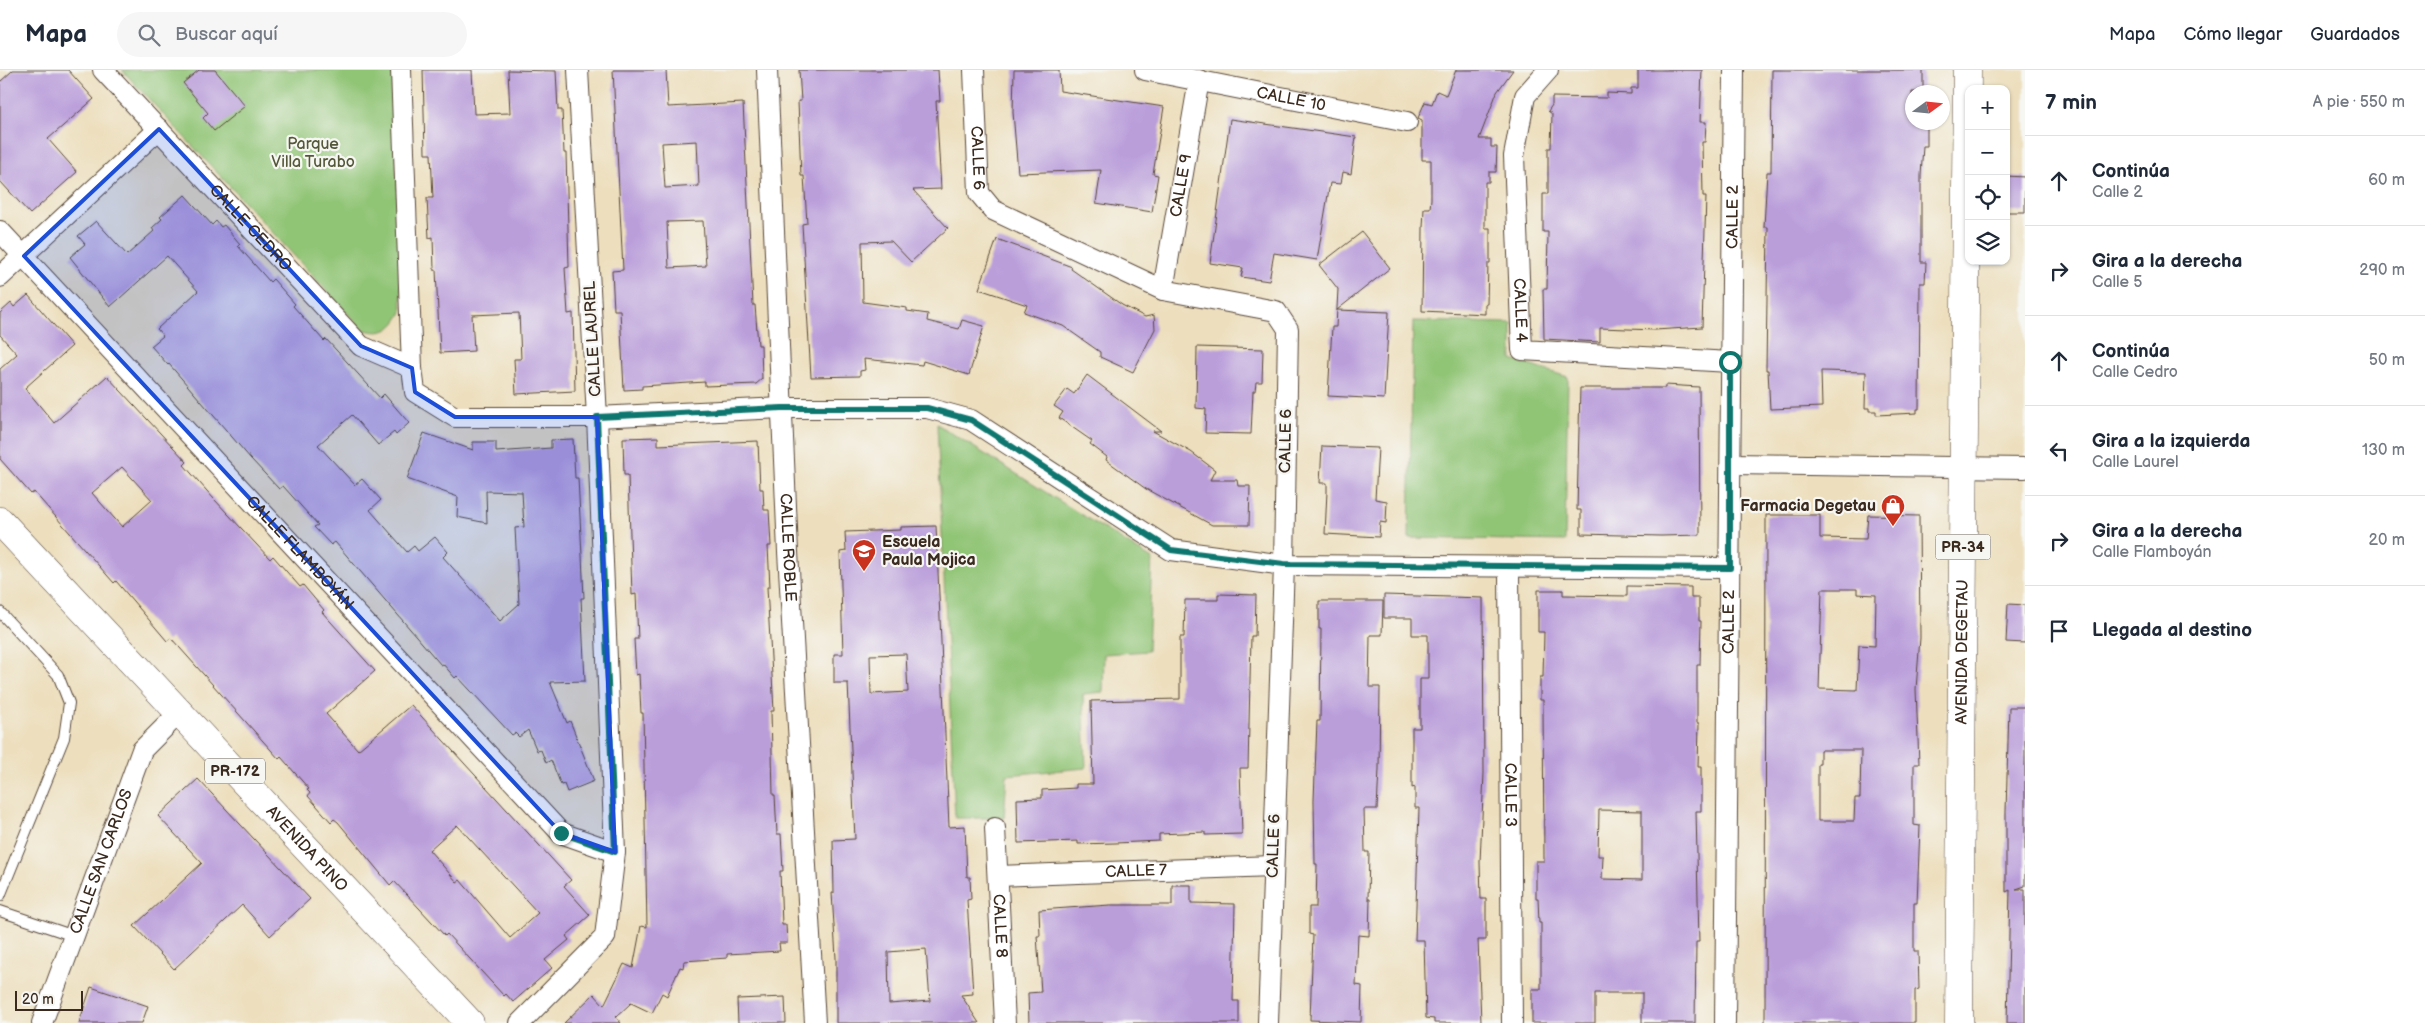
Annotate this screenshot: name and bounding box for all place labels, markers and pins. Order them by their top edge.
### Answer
shop icon: Farmacia Degetau [1880,493,1906,527]
place label: Farmacia Degetau [1740,497,1876,516]
place label: Escuela Paula Mojica [882,533,976,570]
school or university icon: Escuela Paula Mojica [851,538,877,572]

